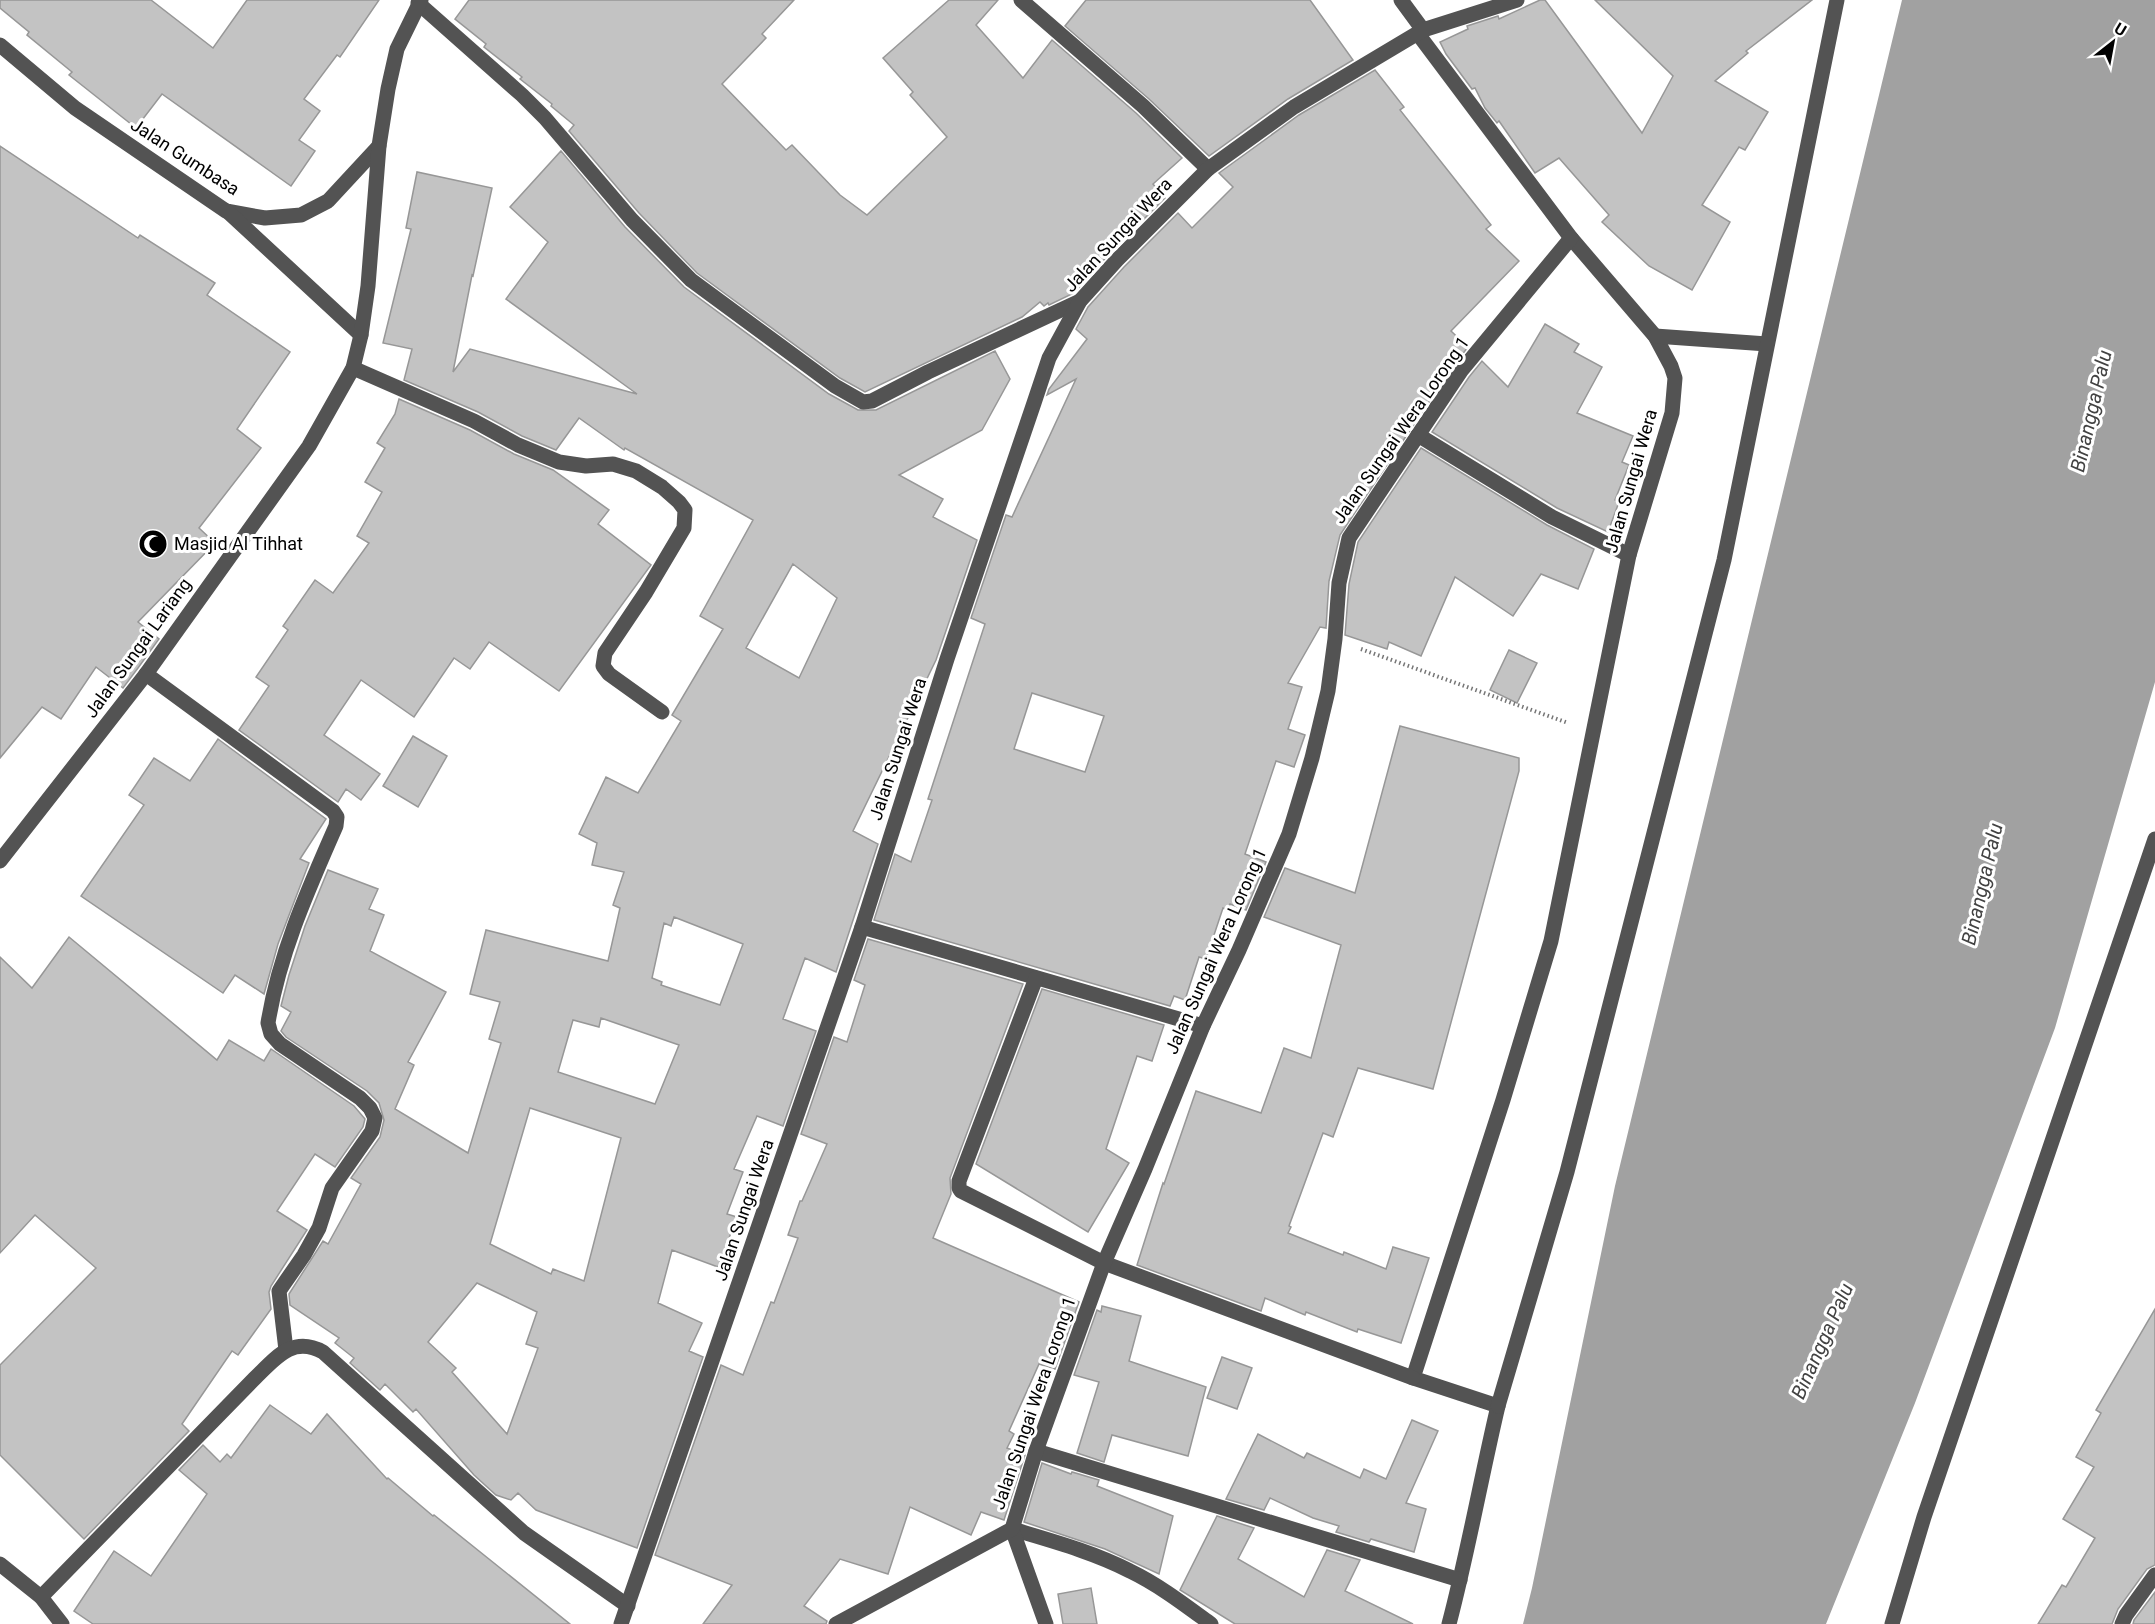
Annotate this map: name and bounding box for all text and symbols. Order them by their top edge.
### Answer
north arrow [2083,12,2143,72]
text: U [2111,19,2130,40]
street label: Jalan Gumbasa [127,114,244,199]
street label: Jalan Sungai Wera [1059,173,1176,296]
street label: Jalan Sungai Wera Lorong 1 [1328,332,1473,527]
water label: Binangga Palu [2065,348,2117,474]
street label: Jalan Sungai Wera [1600,407,1661,555]
mosque icon: Masjid Al Tihhat [137,528,169,560]
place label: Masjid Al Tihhat [174,533,303,554]
street label: Jalan Sungai Lariang [80,574,195,722]
street label: Jalan Sungai Wera [865,675,930,823]
water label: Binangga Palu [1956,821,2008,947]
street label: Jalan Sungai Wera Lorong 1 [1160,844,1271,1057]
street label: Jalan Sungai Wera [709,1136,778,1283]
water label: Binangga Palu [1786,1279,1858,1403]
street label: Jalan Sungai Wera Lorong 1 [987,1294,1080,1512]

